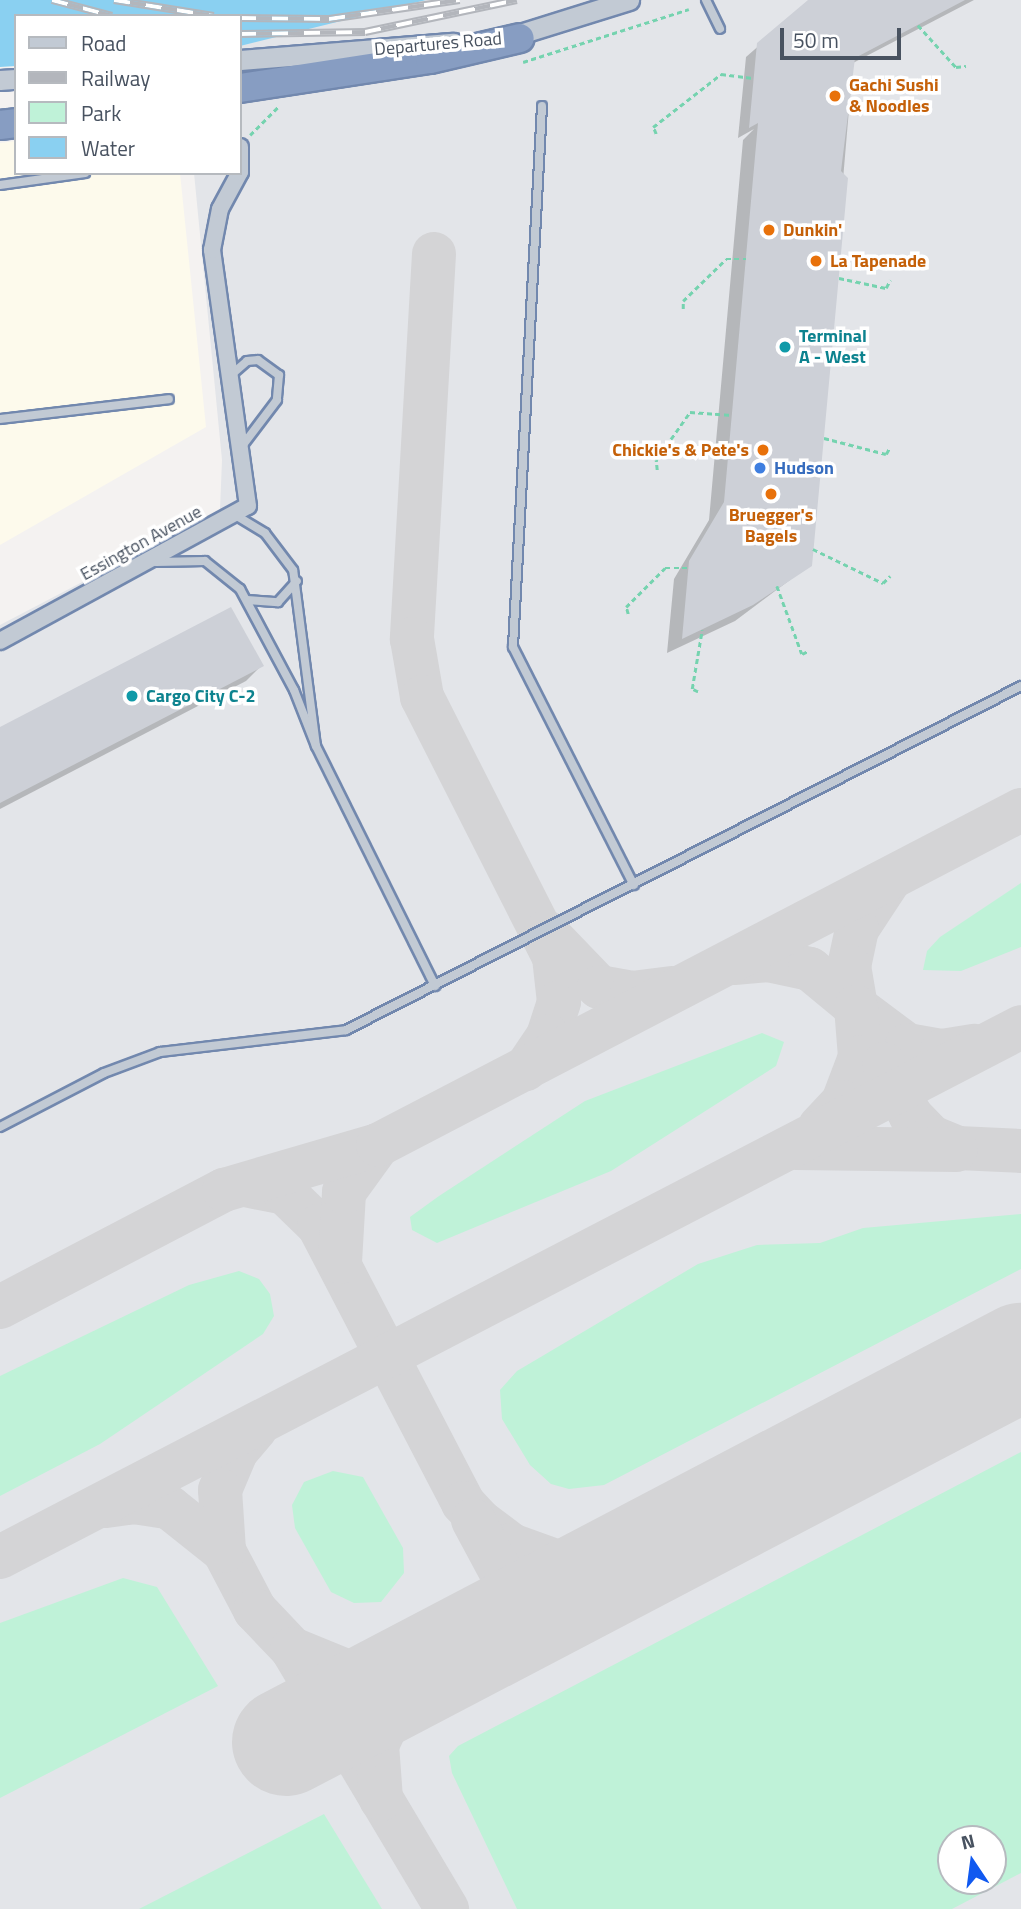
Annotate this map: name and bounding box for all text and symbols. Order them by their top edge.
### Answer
legend [14,14,242,175]
scale bar [783,14,904,58]
text: 50 m [793,24,839,56]
text: Road [81,27,126,59]
street label: Departures Road [373,28,503,60]
text: Railway [81,62,150,94]
place label: Gachi Sushi & Noodles [849,75,939,118]
marker: Gachi Sushi & Noodles [827,88,843,104]
text: Park [81,97,121,129]
text: Water [81,132,135,164]
place label: Dunkin' [783,219,842,241]
marker: Dunkin' [761,222,777,238]
place label: La Tapenade [830,250,926,272]
marker: La Tapenade [808,253,824,269]
place label: Terminal A - West [799,326,867,368]
marker: Terminal A - West [777,339,793,355]
place label: Chickie's & Pete's [612,439,749,461]
marker: Chickie's & Pete's [755,442,771,458]
place label: Hudson [774,457,834,479]
marker: Hudson [752,460,768,476]
marker: Bruegger's Bagels [763,486,779,502]
street label: Essington Avenue [77,501,205,585]
place label: Bruegger's Bagels [729,505,813,548]
place label: Cargo City C-2 [146,685,256,707]
marker: Cargo City C-2 [124,688,140,704]
north arrow [937,1825,1007,1895]
text: N [958,1825,977,1857]

